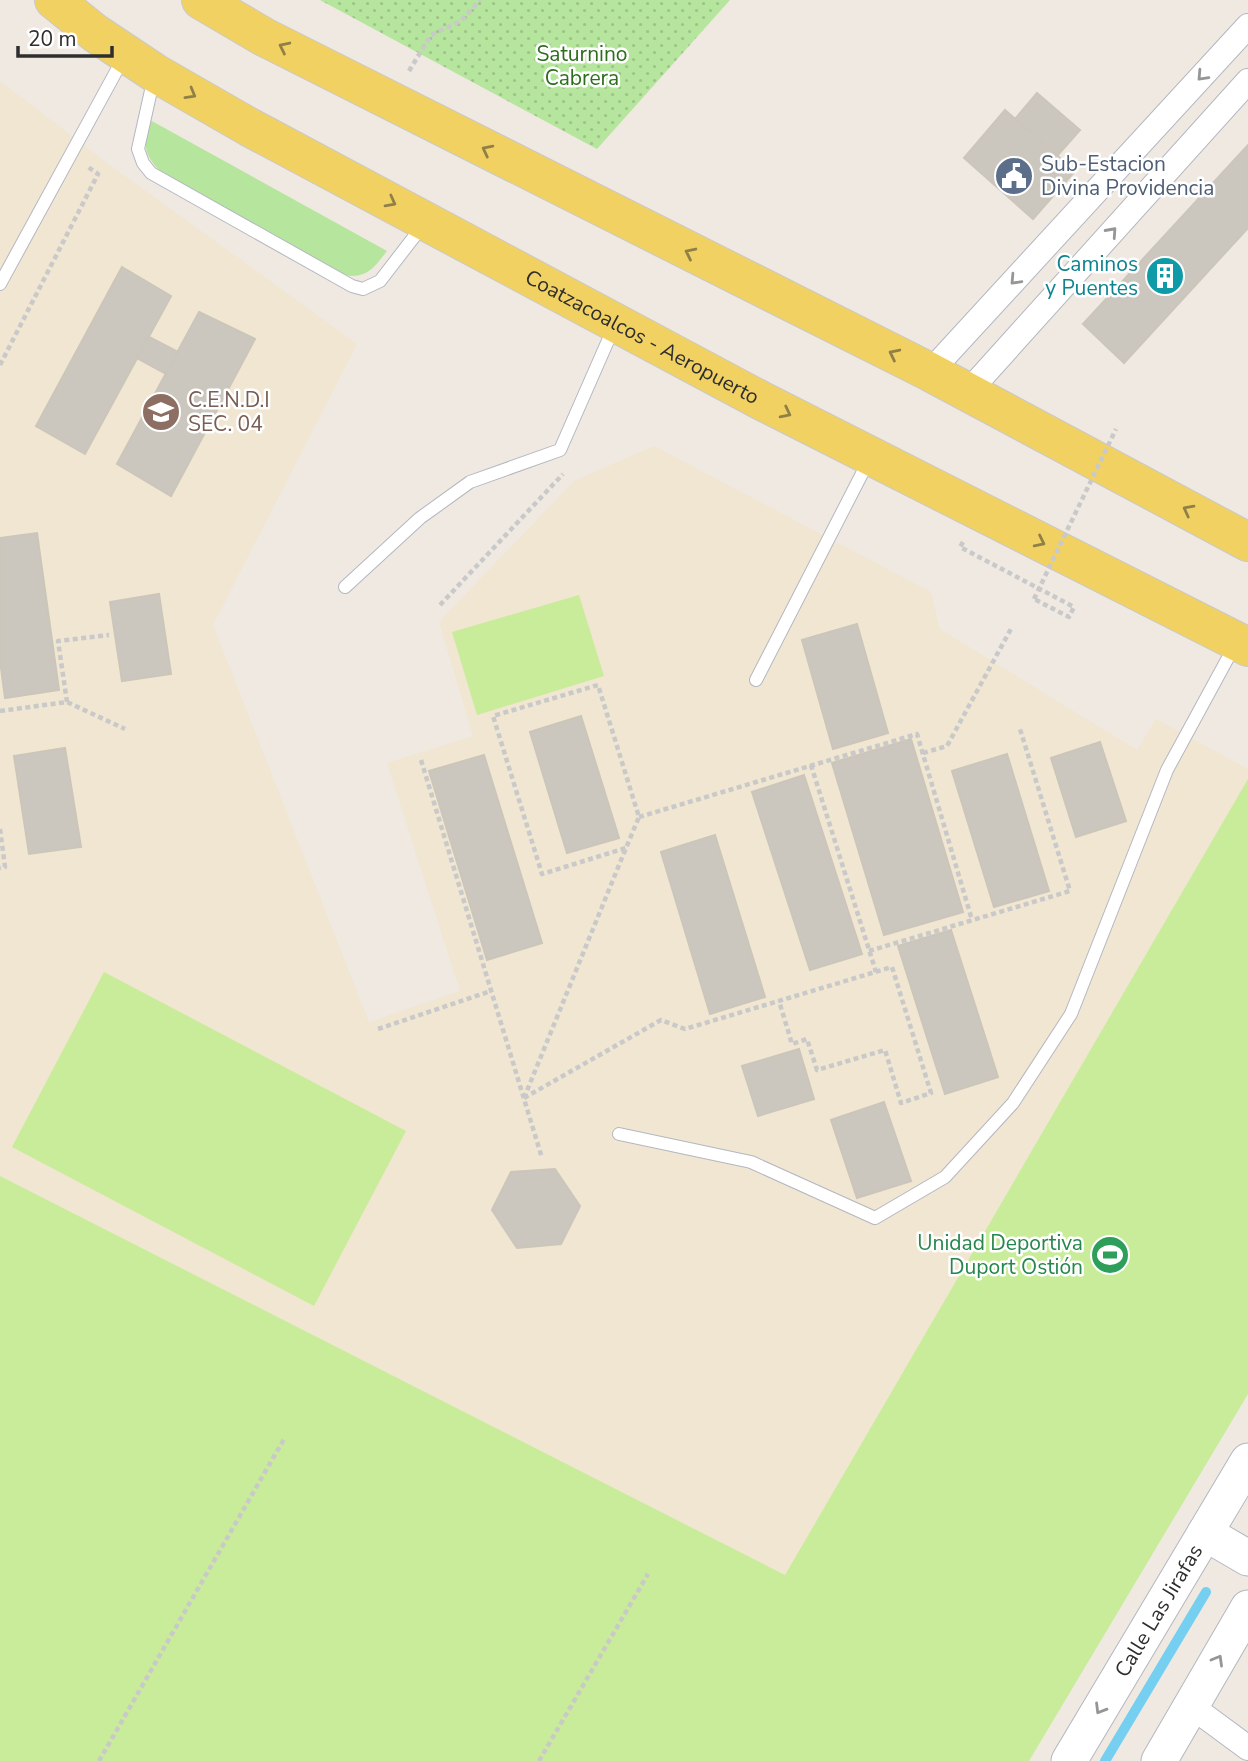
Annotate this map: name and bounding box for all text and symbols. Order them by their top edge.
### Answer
scale bar [18,14,112,58]
text: 20 m [28,25,77,53]
park label: Saturnino Cabrera [536,40,628,92]
one-way arrow [279,42,291,56]
one-way arrow [1198,68,1210,81]
one-way arrow [184,85,197,98]
one-way arrow [482,145,494,159]
place label: Sub-Estacion Divina Providencia [1041,150,1214,202]
public building icon: Sub-Estacion Divina Providencia [993,155,1035,197]
one-way arrow [384,194,396,208]
one-way arrow [1104,227,1116,240]
one-way arrow [685,247,697,261]
place label: Caminos y Puentes [1045,250,1138,302]
building icon: Caminos y Puentes [1144,255,1186,297]
street label: Coatzacoalcos - Aeropuerto [520,263,764,411]
one-way arrow [1010,272,1023,285]
one-way arrow [889,349,901,363]
place label: C.E.N.D.I SEC. 04 [188,386,270,438]
school or university icon: C.E.N.D.I SEC. 04 [140,391,182,433]
one-way arrow [779,405,791,419]
one-way arrow [1183,504,1195,518]
one-way arrow [1033,533,1045,547]
place label: Unidad Deportiva Duport Ostión [917,1229,1083,1281]
sports icon: Unidad Deportiva Duport Ostión [1089,1234,1131,1276]
street label: Calle Las Jirafas [1108,1539,1209,1682]
one-way arrow [1210,1654,1223,1667]
one-way arrow [1095,1701,1108,1714]

